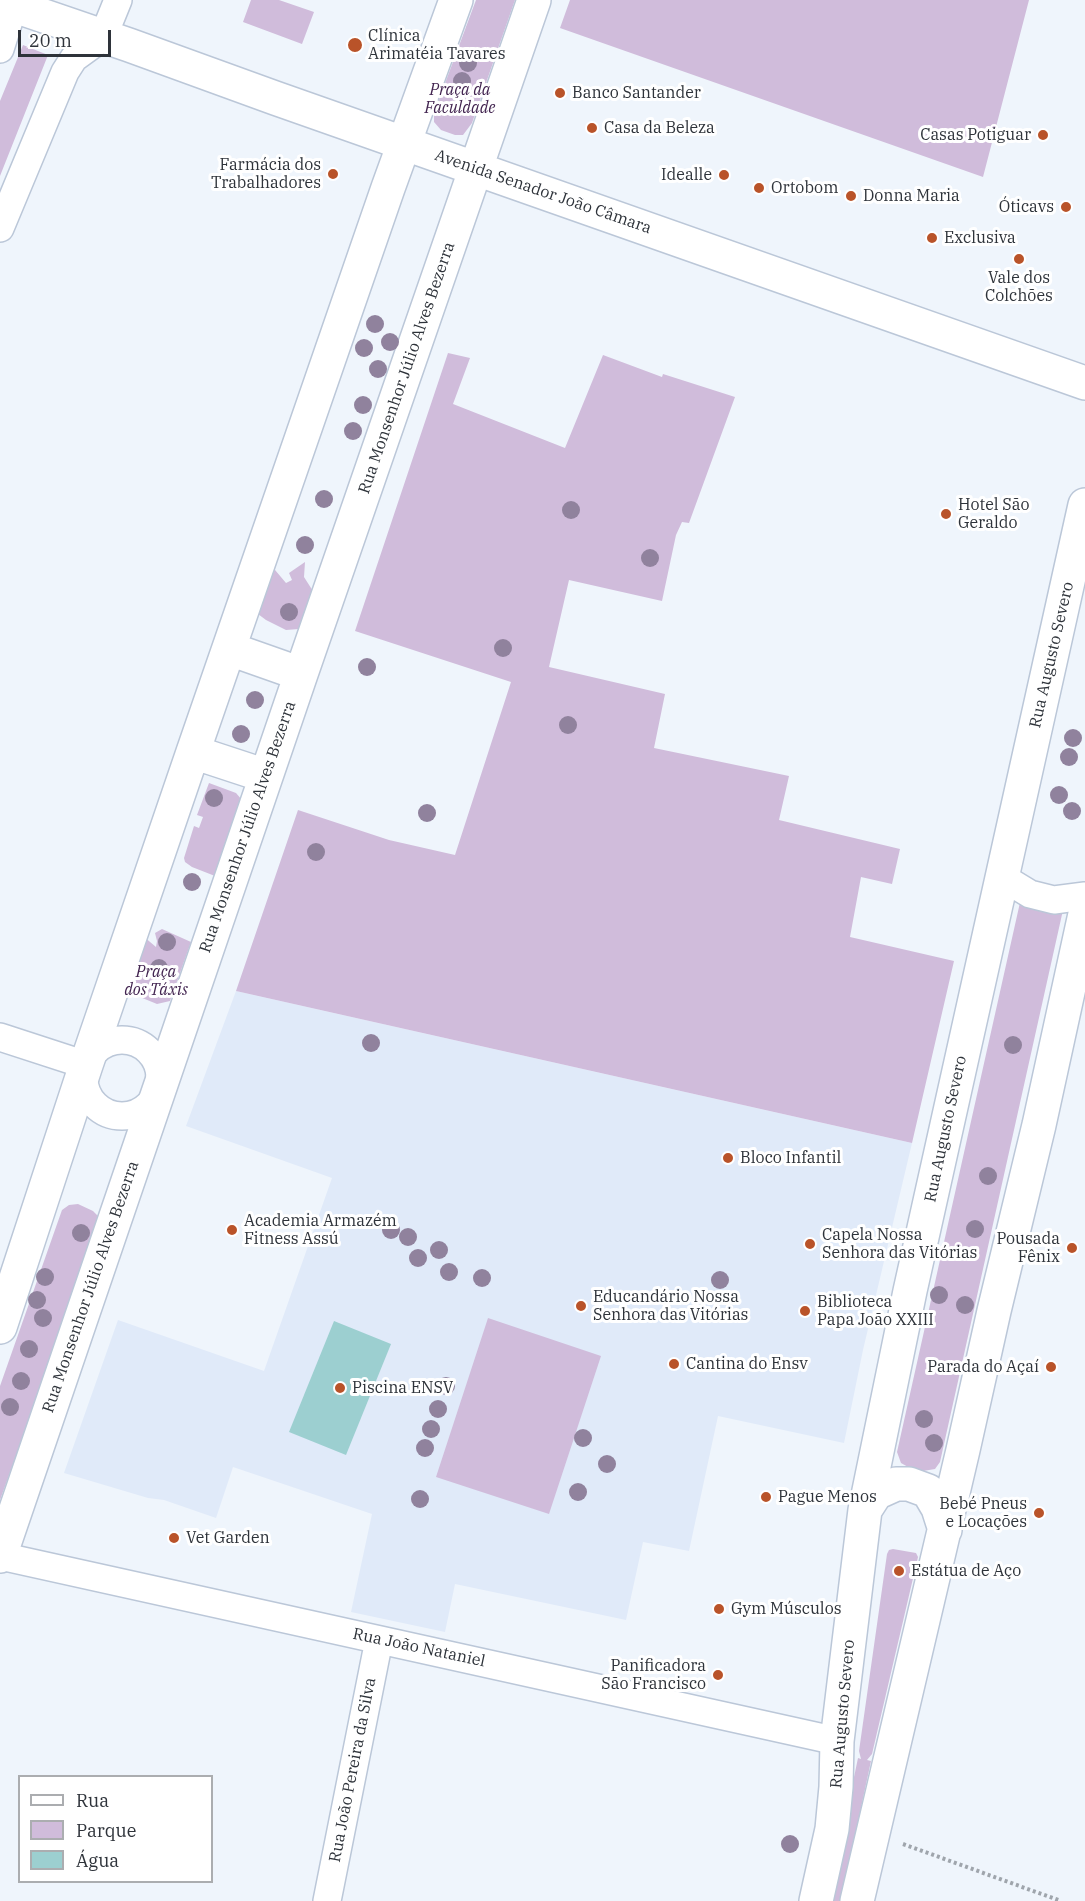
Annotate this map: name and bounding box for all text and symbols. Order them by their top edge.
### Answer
scale bar [21,18,114,56]
place label: Clínica Arimatéia Tavares [368,26,506,64]
text: 20 m [29,29,72,52]
marker: Clínica Arimatéia Tavares [346,36,364,54]
park label: Praça da Faculdade [425,80,495,118]
place label: Banco Santander [572,83,701,103]
marker: Banco Santander [553,86,567,100]
place label: Casa da Beleza [604,118,715,138]
marker: Casa da Beleza [585,121,599,135]
place label: Casas Potiguar [920,125,1031,145]
marker: Casas Potiguar [1036,128,1050,142]
street label: Avenida Senador João Câmara [432,146,654,238]
place label: Farmácia dos Trabalhadores [211,155,321,193]
place label: Idealle [661,165,712,185]
marker: Farmácia dos Trabalhadores [326,167,340,181]
marker: Idealle [717,168,731,182]
place label: Ortobom [771,178,838,198]
marker: Ortobom [752,181,766,195]
place label: Donna Maria [863,186,960,206]
marker: Donna Maria [844,189,858,203]
place label: Óticavs [999,197,1054,217]
marker: Óticavs [1059,200,1073,214]
place label: Exclusiva [944,228,1016,248]
marker: Exclusiva [925,231,939,245]
street label: Rua Monsenhor Júlio Alves Bezerra [355,240,459,496]
marker: Vale dos Colchões [1012,252,1026,266]
place label: Vale dos Colchões [985,268,1053,306]
place label: Hotel São Geraldo [958,495,1030,533]
marker: Hotel São Geraldo [939,507,953,521]
street label: Rua Augusto Severo [1026,580,1078,730]
street label: Rua Monsenhor Júlio Alves Bezerra [196,699,300,955]
park label: Praça dos Táxis [124,962,188,1000]
street label: Rua Augusto Severo [921,1054,971,1204]
place label: Bloco Infantil [740,1148,841,1168]
marker: Bloco Infantil [721,1151,735,1165]
street label: Rua Monsenhor Júlio Alves Bezerra [39,1159,143,1415]
place label: Academia Armazém Fitness Assú [244,1211,397,1249]
marker: Academia Armazém Fitness Assú [225,1223,239,1237]
place label: Capela Nossa Senhora das Vitórias [822,1225,977,1263]
place label: Pousada Fênix [996,1229,1060,1267]
marker: Capela Nossa Senhora das Vitórias [803,1237,817,1251]
marker: Pousada Fênix [1065,1241,1079,1255]
place label: Educandário Nossa Senhora das Vitórias [593,1287,748,1325]
place label: Biblioteca Papa João XXIII [817,1292,934,1330]
marker: Educandário Nossa Senhora das Vitórias [574,1299,588,1313]
marker: Biblioteca Papa João XXIII [798,1304,812,1318]
place label: Cantina do Ensv [686,1354,808,1374]
marker: Cantina do Ensv [667,1357,681,1371]
place label: Parada do Açaí [927,1357,1039,1377]
marker: Parada do Açaí [1044,1360,1058,1374]
place label: Piscina ENSV [352,1378,453,1398]
marker: Piscina ENSV [333,1381,347,1395]
place label: Pague Menos [778,1487,877,1507]
marker: Pague Menos [759,1490,773,1504]
place label: Bebé Pneus e Locações [939,1494,1027,1532]
marker: Bebé Pneus e Locações [1032,1506,1046,1520]
place label: Vet Garden [186,1528,270,1548]
marker: Vet Garden [167,1531,181,1545]
place label: Estátua de Aço [911,1561,1021,1581]
marker: Estátua de Aço [892,1564,906,1578]
place label: Gym Músculos [731,1599,841,1619]
marker: Gym Músculos [712,1602,726,1616]
street label: Rua João Nataniel [351,1625,487,1671]
street label: Rua Augusto Severo [827,1639,859,1789]
place label: Panificadora São Francisco [601,1656,706,1694]
marker: Panificadora São Francisco [711,1668,725,1682]
street label: Rua João Pereira da Silva [326,1676,380,1864]
legend [18,1775,213,1883]
text: Rua [76,1789,109,1812]
text: Parque [76,1819,136,1842]
text: Água [76,1849,119,1872]

